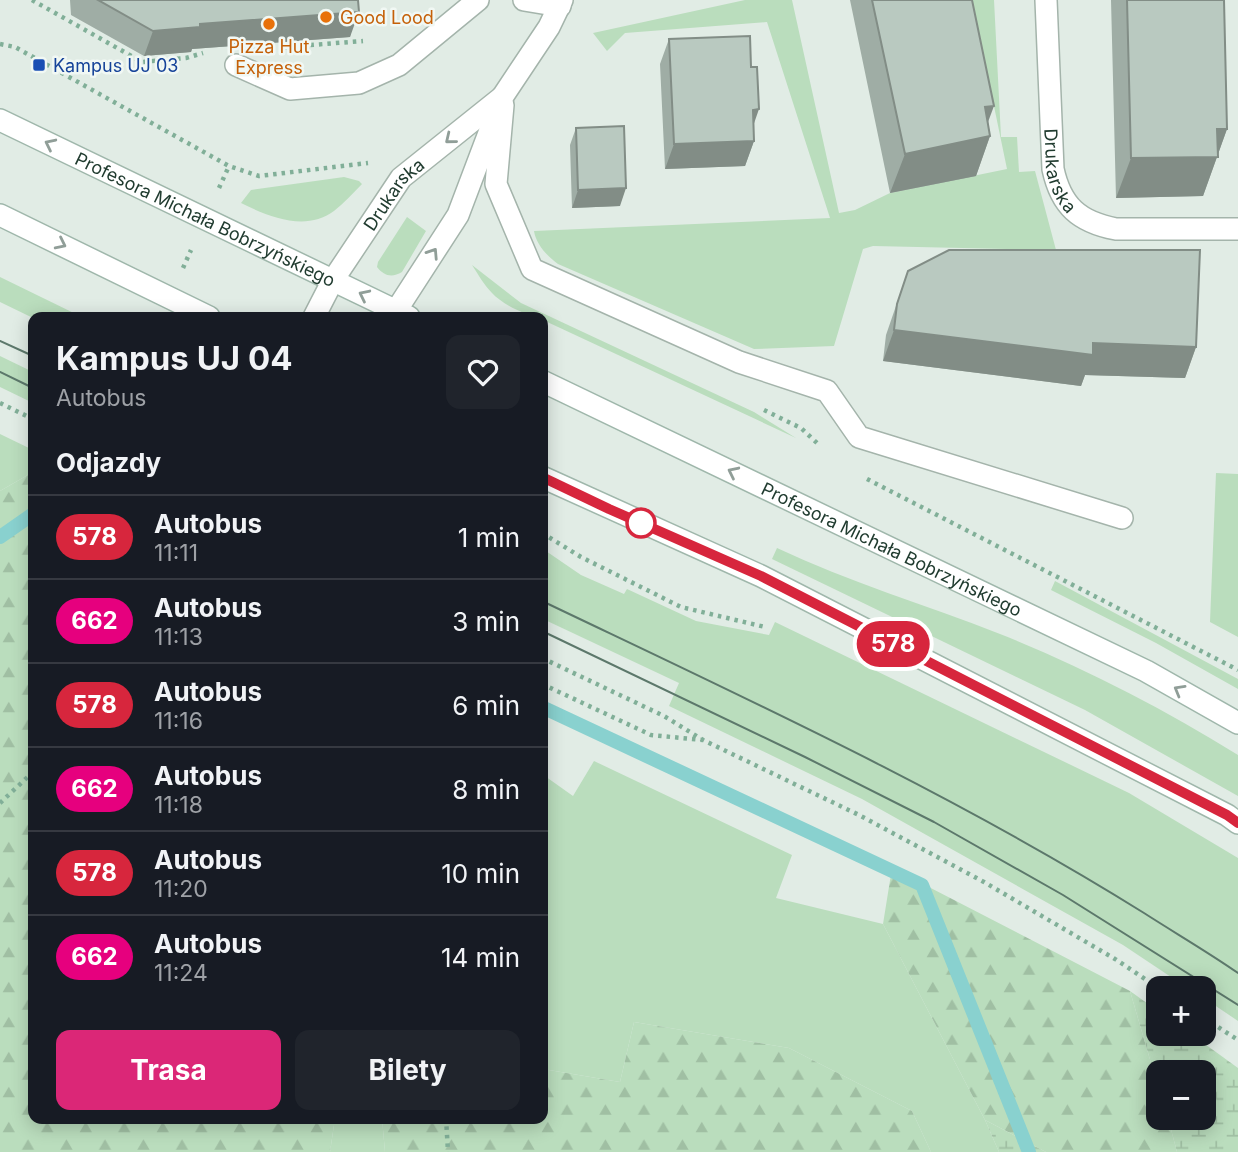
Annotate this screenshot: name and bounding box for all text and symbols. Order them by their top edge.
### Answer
place label: Good Lood [340,7,434,28]
marker: Good Lood [318,9,334,25]
marker: Pizza Hut Express [261,16,277,32]
place label: Pizza Hut Express [229,36,310,78]
place label: Kampus UJ 03 [53,55,178,76]
marker: Kampus UJ 03 [31,57,47,73]
street label: Drukarska [1041,128,1081,217]
one-way arrow [446,130,458,143]
one-way arrow [45,139,57,153]
street label: Profesora Michała Bobrzyńskiego [72,147,339,290]
street label: Drukarska [359,153,428,234]
one-way arrow [54,236,66,250]
one-way arrow [425,248,438,261]
one-way arrow [359,290,371,304]
button: heart [446,335,520,409]
text: Kampus UJ 04 [56,338,292,378]
text: Autobus [56,384,146,412]
text: Odjazdy [56,447,161,478]
one-way arrow [728,467,740,481]
street label: Profesora Michała Bobrzyńskiego [758,478,1025,620]
text: Autobus [154,508,262,539]
unlabelled marker [626,508,656,538]
text: 578 [72,522,117,551]
text: 1 min [458,522,520,553]
text: 11:11 [154,539,198,567]
text: Autobus [154,592,262,623]
text: 662 [71,606,118,635]
text: 3 min [452,606,520,637]
line badge: 578 [853,621,933,667]
text: 11:13 [154,623,203,651]
text: 578 [871,629,915,658]
text: Autobus [154,676,262,707]
one-way arrow [1173,685,1186,698]
text: 578 [72,690,117,719]
text: 6 min [452,690,520,721]
text: 11:16 [154,707,203,735]
text: Autobus [154,760,262,791]
text: 662 [71,774,118,803]
text: 8 min [452,774,520,805]
text: 11:18 [154,791,203,819]
text: Autobus [154,844,262,875]
text: 578 [72,858,117,887]
text: 10 min [441,858,520,889]
text: 11:20 [154,875,208,903]
text: Autobus [154,928,262,959]
text: 662 [71,942,118,971]
text: 14 min [441,942,520,973]
text: 11:24 [154,959,208,987]
map controls [1146,976,1216,1130]
button: + [1146,976,1216,1046]
button: Trasa [56,1030,281,1110]
button: Bilety [295,1030,520,1110]
button: − [1146,1060,1216,1130]

